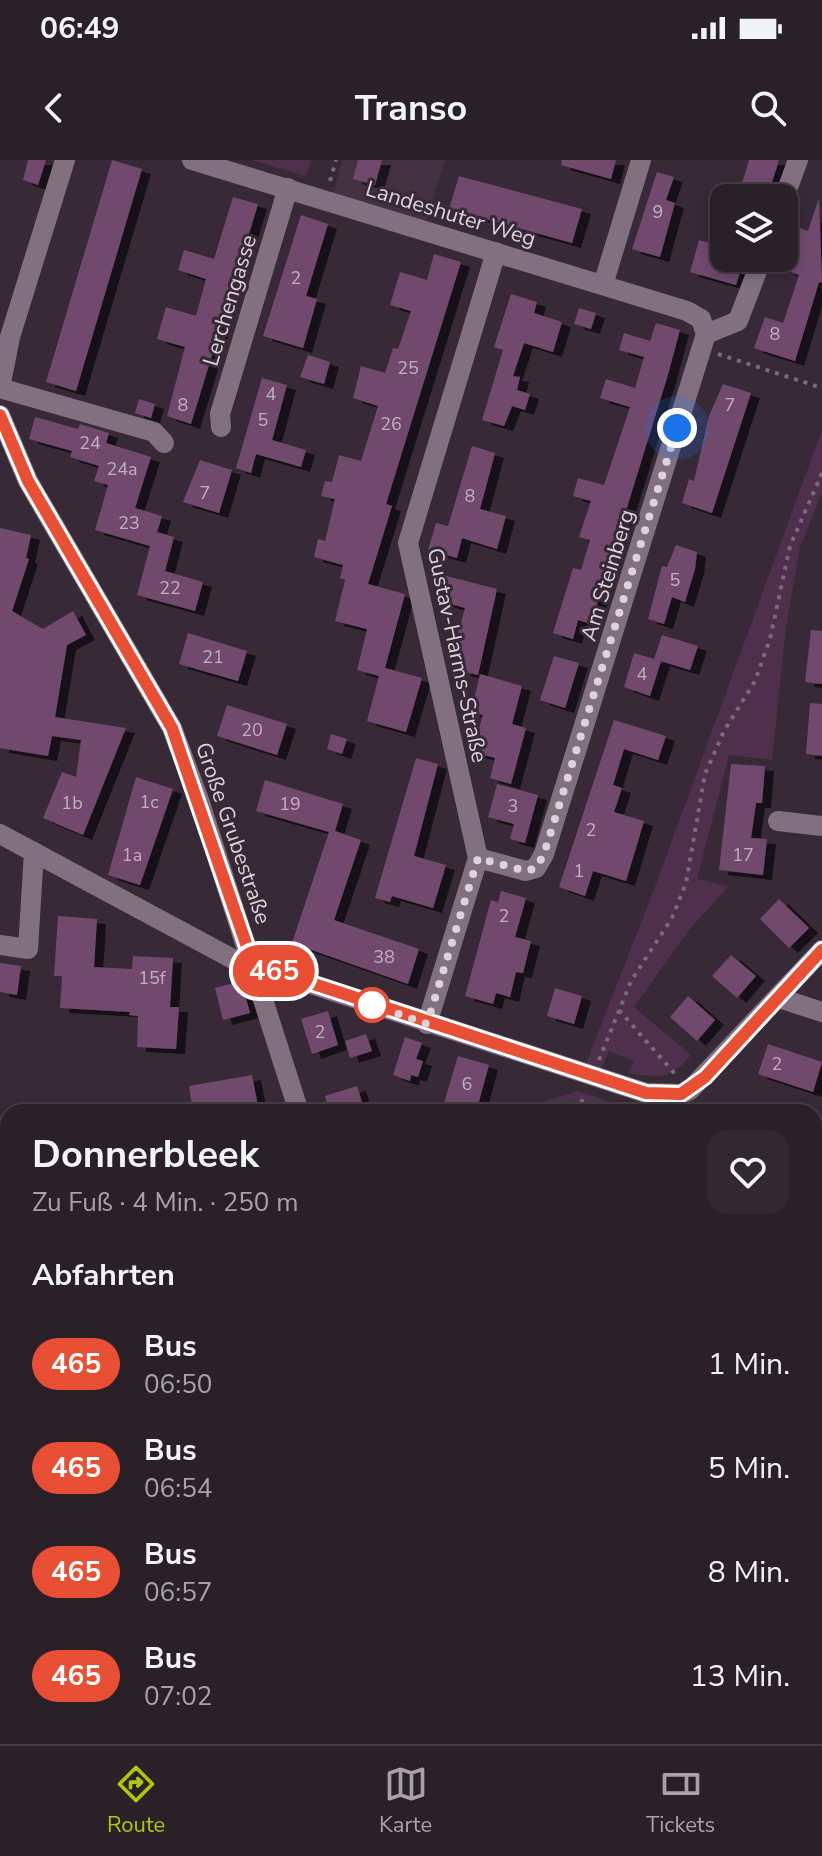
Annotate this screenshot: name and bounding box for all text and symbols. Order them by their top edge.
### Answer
text: 06:49 [40,8,119,49]
text: Transo [355,84,467,133]
icon: back [32,86,76,130]
icon: search [746,86,790,130]
street label: Landeshuter Weg [362,174,539,254]
map controls [710,184,798,272]
button: layers [710,184,798,272]
house number: 9 [653,200,663,224]
street label: Lerchengasse [196,231,264,370]
house number: 2 [291,266,301,290]
house number: 8 [770,322,780,346]
house number: 25 [397,356,419,380]
house number: 4 [266,382,277,406]
house number: 8 [178,393,188,417]
house number: 7 [725,393,735,417]
house number: 5 [258,408,268,432]
your location [657,408,697,448]
house number: 26 [380,412,402,436]
house number: 24 [79,431,101,455]
house number: 24a [106,457,138,481]
house number: 7 [200,481,210,505]
house number: 8 [465,484,475,508]
street label: Am Steinberg [574,506,642,645]
house number: 23 [118,511,140,535]
street label: Gustav-Harms-Straße [420,545,494,765]
house number: 5 [670,568,680,592]
house number: 22 [159,576,181,600]
house number: 21 [202,645,224,669]
house number: 4 [637,662,648,686]
house number: 20 [241,718,263,742]
street label: Große Grubestraße [188,738,278,928]
house number: 1c [139,790,159,814]
house number: 1b [61,791,83,815]
house number: 19 [279,792,301,816]
house number: 3 [508,794,518,818]
house number: 2 [586,818,596,842]
house number: 1a [122,843,142,867]
house number: 17 [732,843,754,867]
house number: 1 [574,859,584,883]
house number: 2 [499,904,509,928]
line badge: 465 [228,945,320,997]
house number: 38 [373,945,395,969]
text: 465 [249,952,299,990]
house number: 15f [138,966,167,990]
unlabelled marker [355,988,389,1022]
house number: 2 [315,1020,325,1044]
house number: 2 [772,1052,782,1076]
house number: 6 [462,1072,472,1096]
text: Donnerbleek [32,1129,259,1180]
button: heart [706,1130,790,1214]
text: Zu Fuß · 4 Min. · 250 m [32,1185,298,1220]
text: Abfahrten [32,1255,175,1296]
text: Bus [144,1326,197,1367]
text: 1 Min. [708,1344,790,1385]
text: 465 [51,1345,101,1383]
text: 06:50 [144,1367,212,1402]
text: Bus [144,1430,197,1471]
text: 5 Min. [708,1448,790,1489]
text: 465 [51,1449,101,1487]
text: 06:54 [144,1471,212,1506]
text: Bus [144,1534,197,1575]
text: 8 Min. [708,1552,790,1593]
text: 465 [51,1553,101,1591]
text: 06:57 [144,1575,212,1610]
text: Bus [144,1638,197,1679]
text: 13 Min. [690,1656,790,1697]
text: 465 [51,1657,101,1695]
text: 07:02 [144,1679,212,1714]
tab: Route [107,1762,165,1840]
tab: Karte [379,1762,432,1840]
tab: Tickets [646,1762,715,1840]

